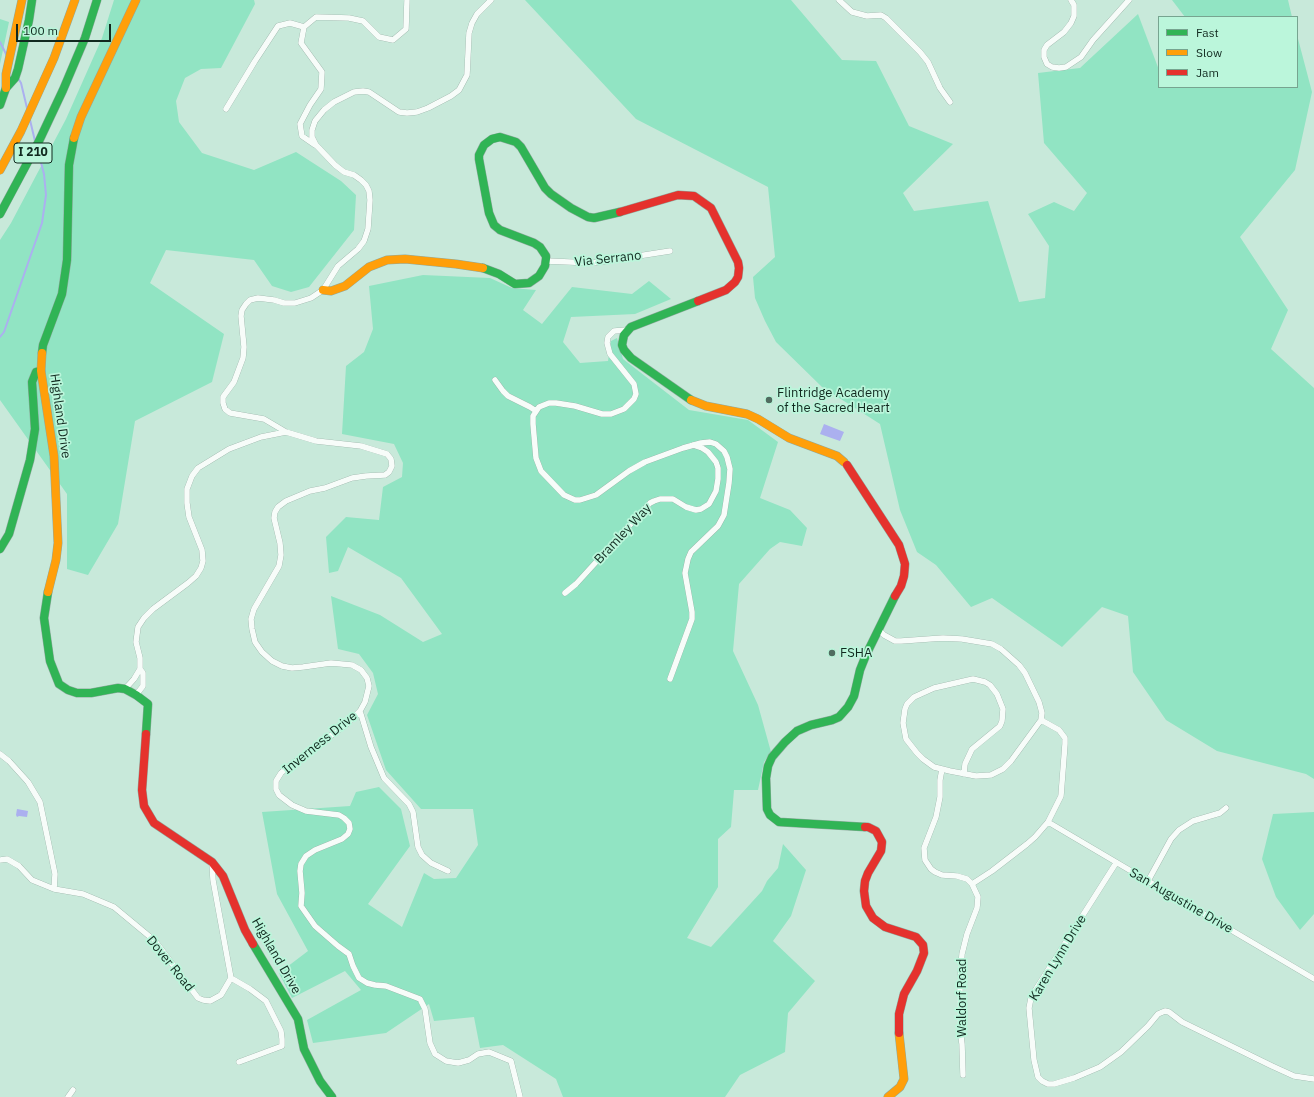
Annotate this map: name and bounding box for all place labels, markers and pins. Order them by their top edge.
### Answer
place label: Flintridge Academy of the Sacred Heart [777,385,890,416]
marker: Flintridge Academy of the Sacred Heart [764,395,774,405]
place label: FSHA [840,645,872,661]
marker: FSHA [827,648,837,658]

